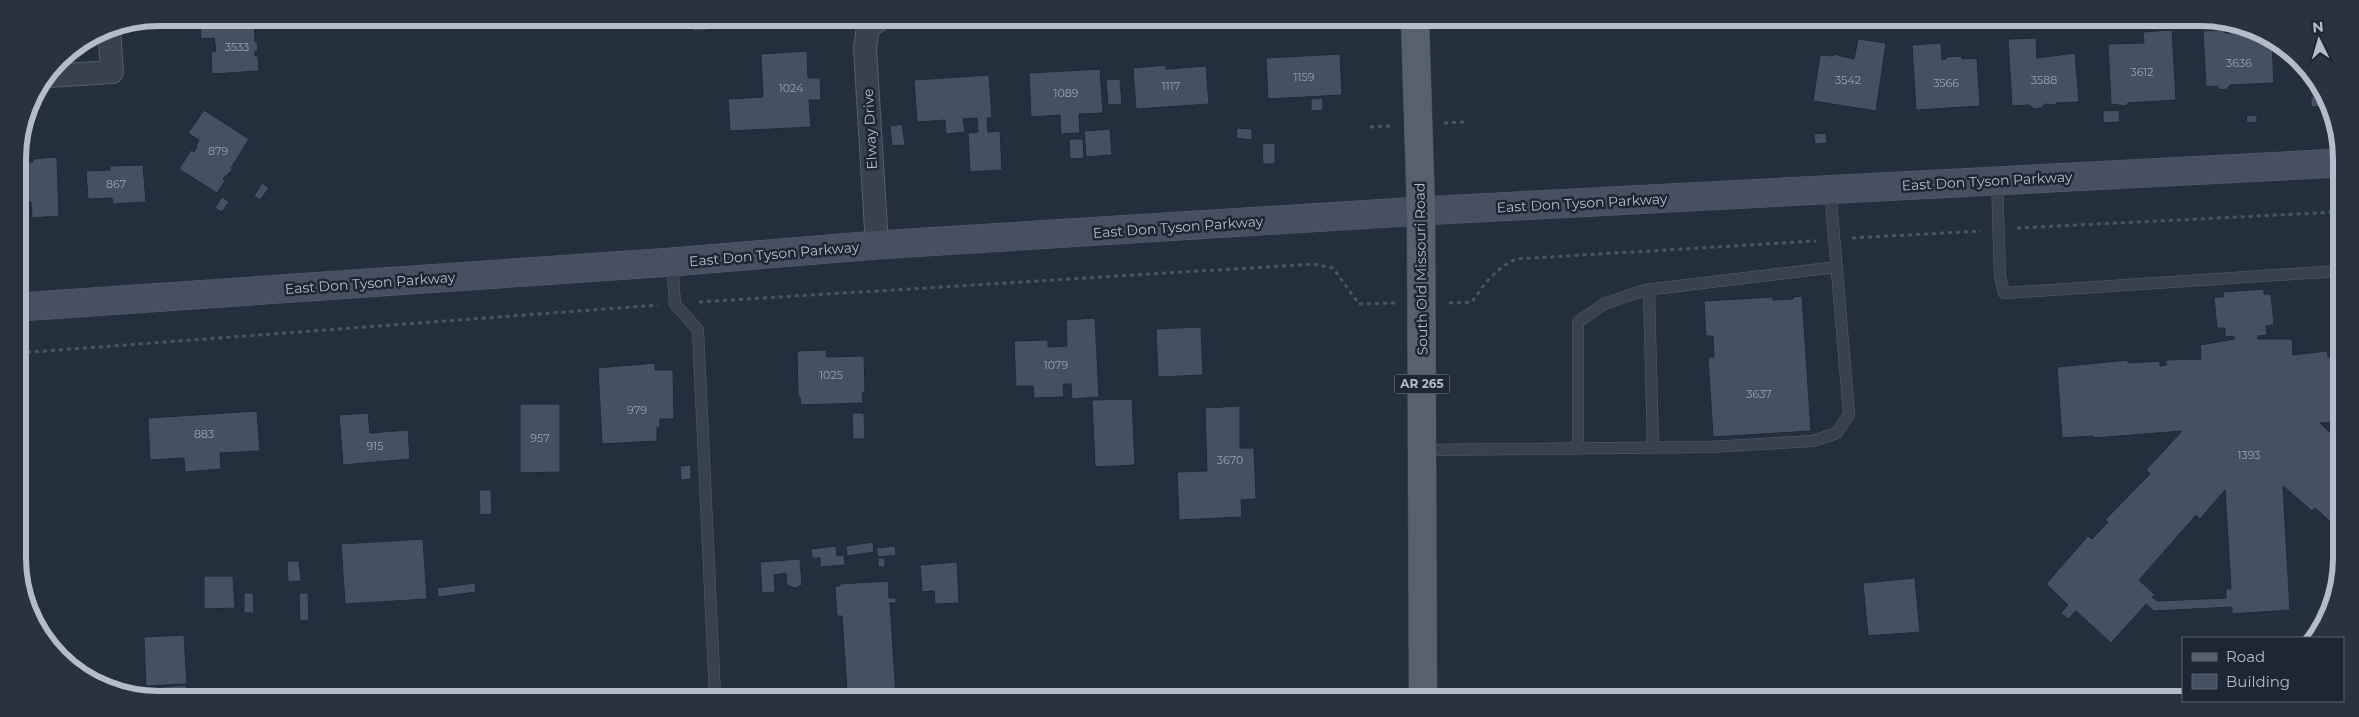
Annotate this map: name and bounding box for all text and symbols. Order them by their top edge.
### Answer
north arrow [2294,15,2344,65]
text: N [2311,18,2324,37]
house number: 3533 [225,40,249,54]
house number: 3636 [2226,56,2252,70]
house number: 3612 [2130,65,2154,79]
house number: 1159 [1294,70,1315,84]
house number: 3542 [1835,73,1861,87]
house number: 3588 [2031,73,2057,87]
house number: 3566 [1933,76,1959,90]
house number: 1117 [1162,79,1180,93]
house number: 1024 [779,81,804,95]
house number: 1089 [1054,86,1079,100]
street label: Elway Drive [859,88,881,170]
house number: 879 [208,144,228,158]
street label: East Don Tyson Parkway [1901,168,2073,194]
house number: 867 [106,177,126,191]
street label: South Old Missouri Road [1410,182,1432,356]
street label: East Don Tyson Parkway [1496,190,1668,216]
street label: East Don Tyson Parkway [1092,212,1264,242]
street label: East Don Tyson Parkway [688,238,860,270]
street label: East Don Tyson Parkway [284,268,456,298]
house number: 1079 [1044,358,1068,372]
house number: 1025 [819,368,843,382]
road number: AR 265 [1394,374,1450,394]
house number: 3637 [1746,387,1772,401]
house number: 979 [627,403,647,417]
house number: 883 [194,427,214,441]
house number: 957 [530,431,550,445]
house number: 915 [367,439,383,453]
house number: 1393 [2238,448,2260,462]
house number: 3670 [1217,453,1243,467]
legend [2182,637,2344,702]
text: Road [2226,647,2265,666]
text: Building [2226,672,2290,691]

